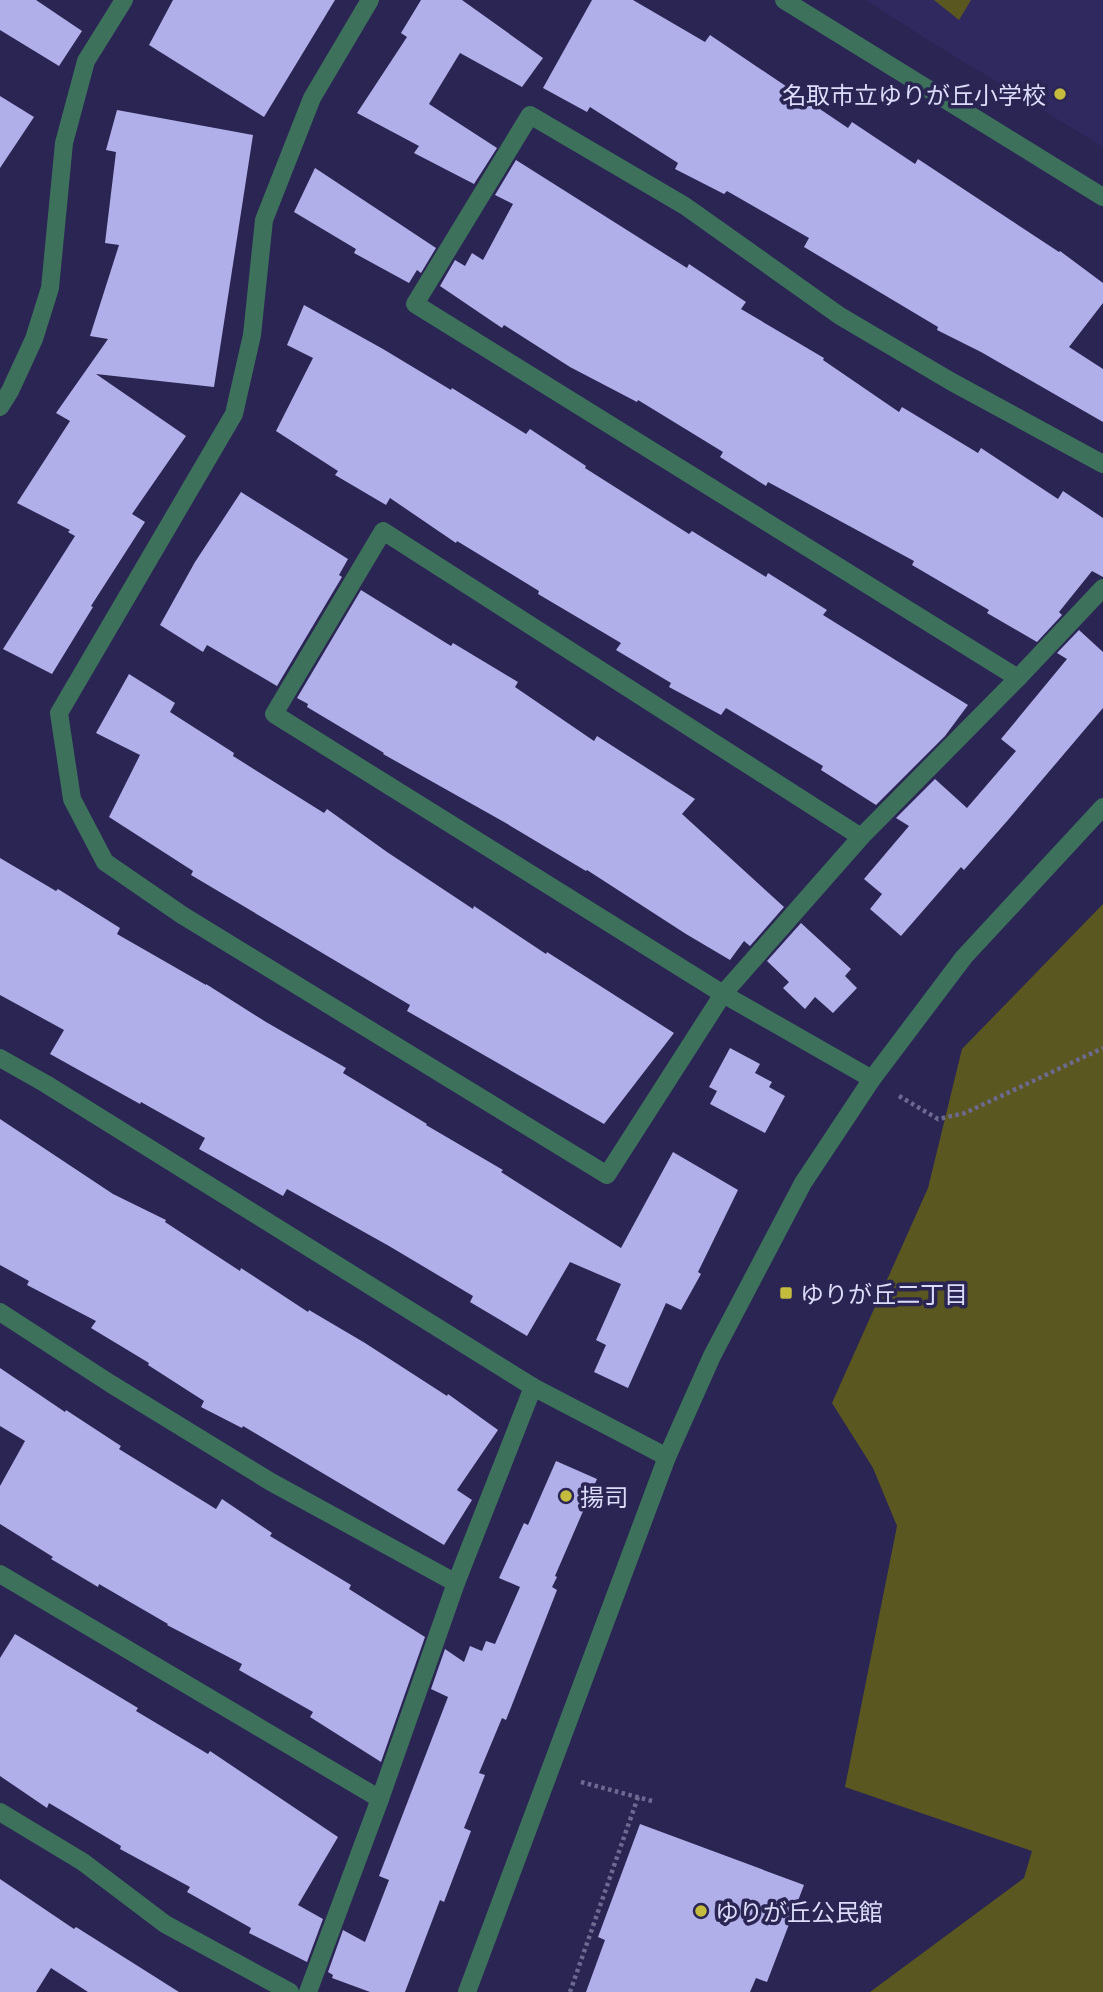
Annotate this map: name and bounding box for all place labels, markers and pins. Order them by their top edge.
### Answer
place label: 名取市立ゆりが丘小学校 [782,78,1046,111]
marker: 名取市立ゆりが丘小学校 [1052,86,1068,102]
place label: ゆりが丘二丁目 [800,1277,968,1310]
marker: ゆりが丘二丁目 [778,1285,794,1301]
place label: 揚司 [580,1480,628,1513]
marker: 揚司 [558,1488,574,1504]
place label: ゆりが丘公民館 [715,1895,883,1928]
marker: ゆりが丘公民館 [693,1903,709,1919]

